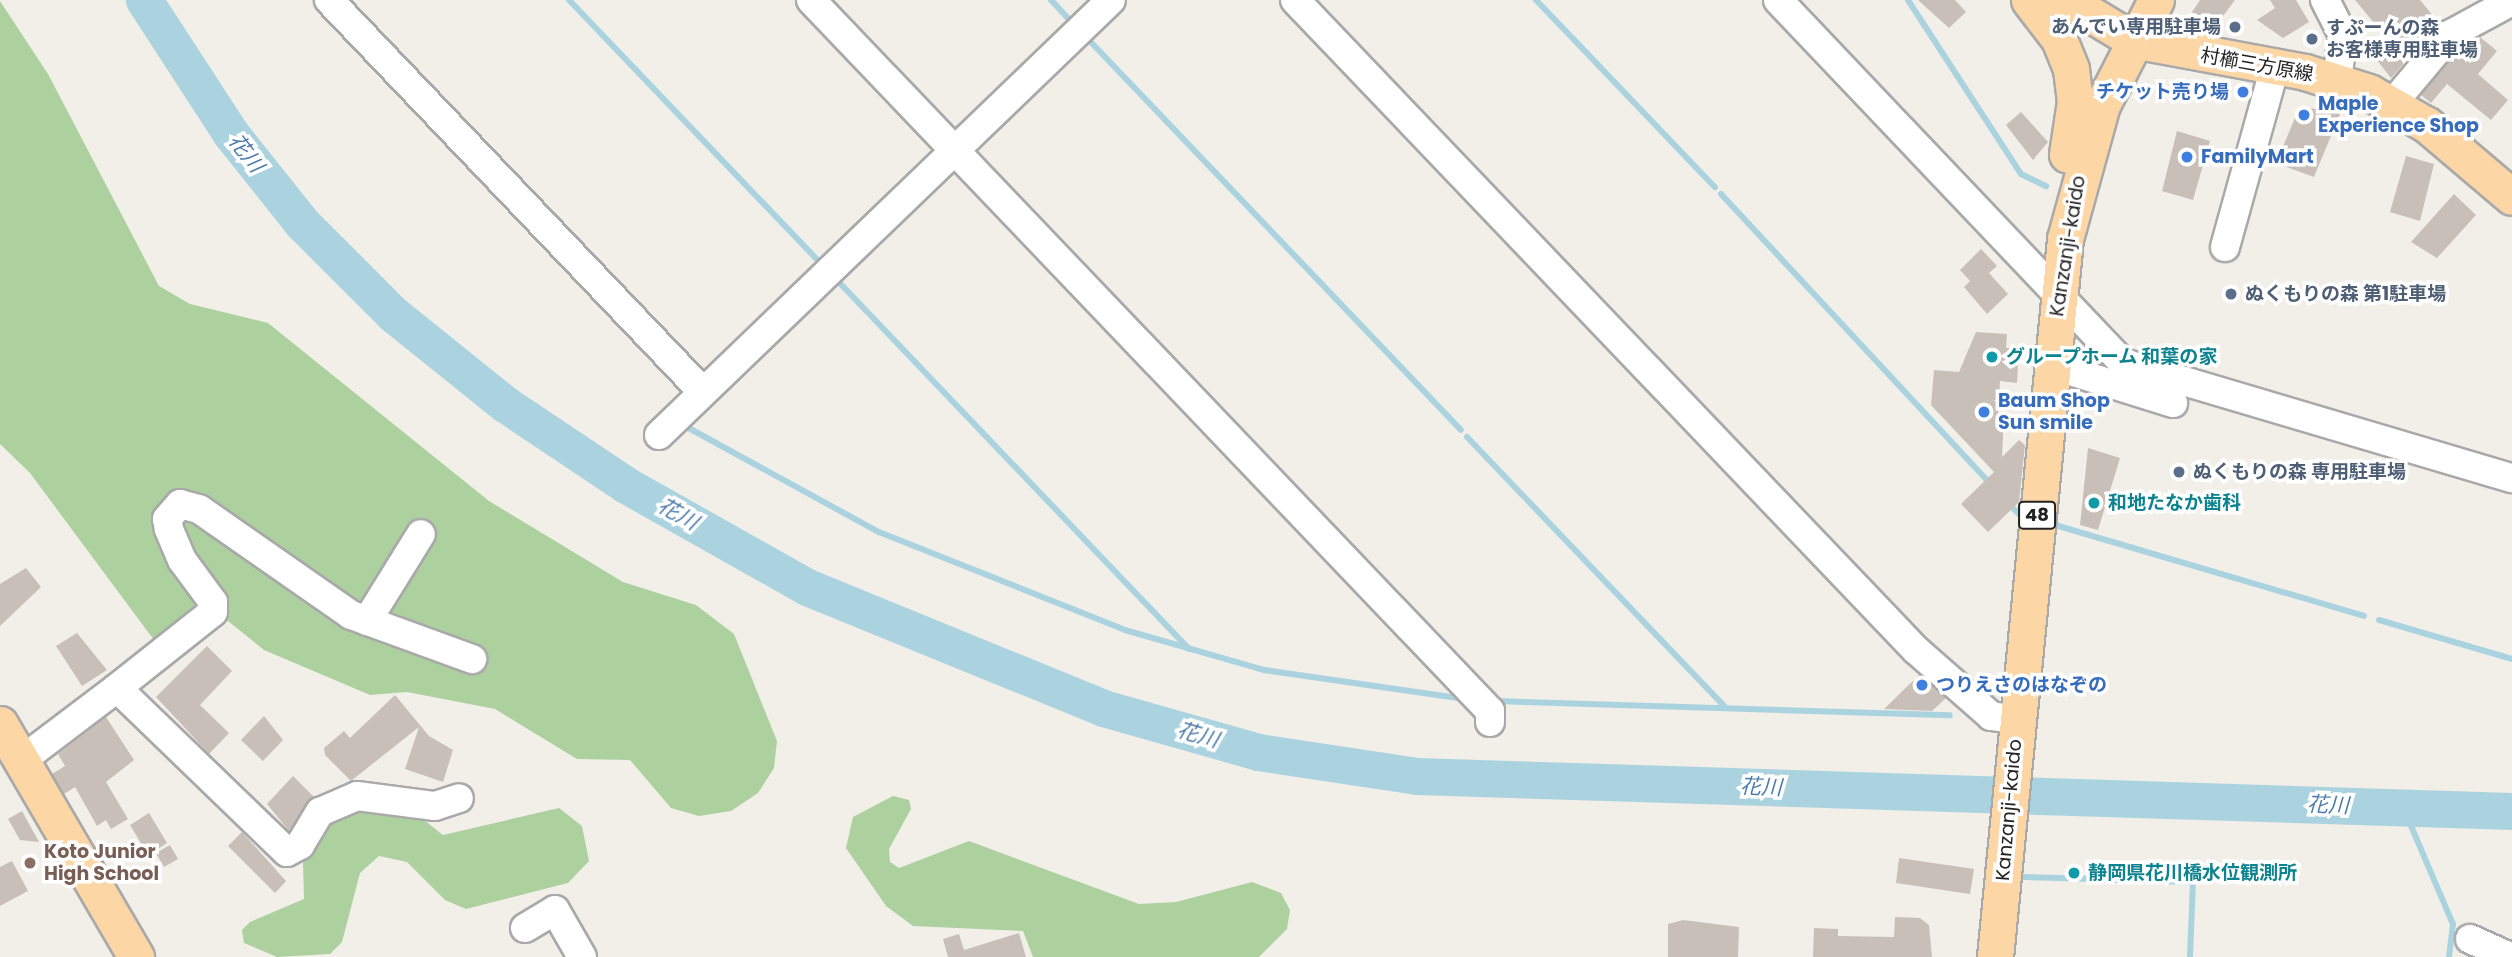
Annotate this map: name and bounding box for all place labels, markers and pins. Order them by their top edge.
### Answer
place label: あんでい専用駐車場 [2050,16,2221,38]
place label: すぷーんの森 お客様専用駐車場 [2326,17,2478,61]
marker: あんでい専用駐車場 [2227,19,2243,35]
marker: すぷーんの森 お客様専用駐車場 [2304,31,2320,47]
place label: チケット売り場 [2096,81,2229,103]
marker: チケット売り場 [2235,84,2251,100]
place label: Maple Experience Shop [2318,93,2479,137]
marker: Maple Experience Shop [2296,107,2312,123]
place label: FamilyMart [2201,146,2314,168]
marker: FamilyMart [2179,149,2195,165]
place label: ぬくもりの森 第1駐車場 [2245,283,2446,305]
marker: ぬくもりの森 第1駐車場 [2223,286,2239,302]
place label: グループホーム 和葉の家 [2006,346,2219,368]
marker: グループホーム 和葉の家 [1984,349,2000,365]
place label: Baum Shop Sun smile [1998,390,2110,434]
marker: Baum Shop Sun smile [1976,404,1992,420]
place label: ぬくもりの森 専用駐車場 [2193,461,2406,483]
marker: ぬくもりの森 専用駐車場 [2171,464,2187,480]
place label: 和地たなか歯科 [2108,492,2241,514]
marker: 和地たなか歯科 [2086,495,2102,511]
place label: つりえさのはなぞの [1936,674,2107,696]
marker: つりえさのはなぞの [1914,677,1930,693]
place label: Koto Junior High School [44,841,159,885]
marker: Koto Junior High School [22,855,38,871]
place label: 静岡県花川橋水位観測所 [2088,862,2297,884]
marker: 静岡県花川橋水位観測所 [2066,865,2082,881]

